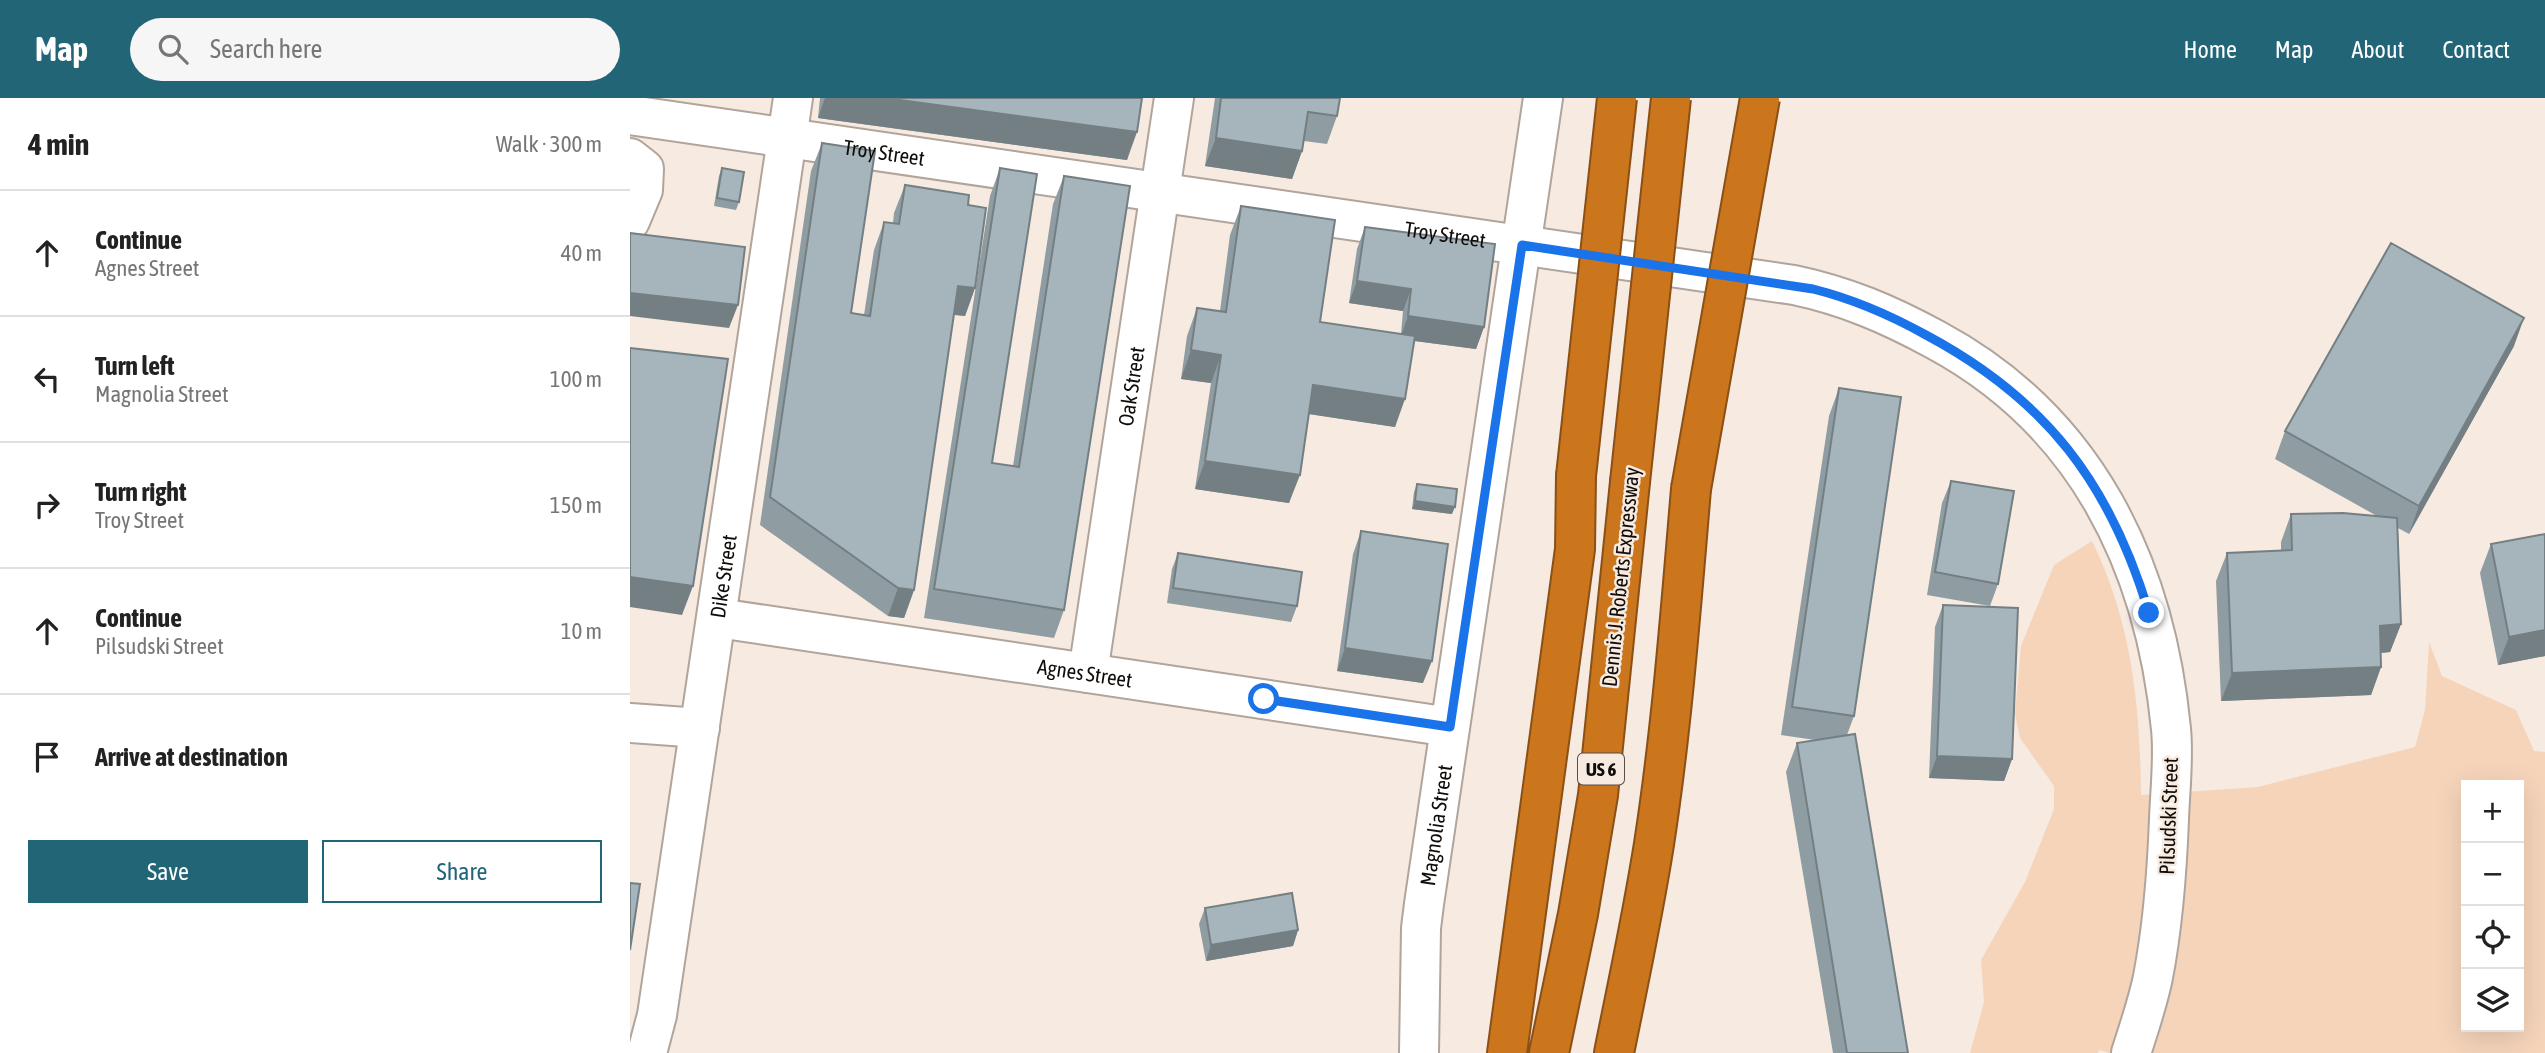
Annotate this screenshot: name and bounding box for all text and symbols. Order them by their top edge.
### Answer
search box [130,18,620,81]
text: Map [35,30,88,68]
icon: search [154,30,192,68]
text: Search here [210,34,322,64]
text: Home [2183,36,2237,63]
text: Map [2275,36,2313,63]
text: About [2351,36,2404,63]
text: Contact [2442,36,2510,63]
text: 4 min [28,127,89,161]
text: Walk · 300 m [496,131,602,157]
street label: Troy Street [842,134,926,170]
street label: Troy Street [1403,216,1487,252]
text: Continue [95,225,182,255]
icon: ahead [28,234,66,272]
text: 40 m [561,240,602,266]
text: Agnes Street [95,255,200,281]
street label: Oak Street [1113,345,1149,428]
text: Turn left [95,351,175,381]
icon: left [28,360,66,398]
text: 100 m [550,366,602,392]
text: Magnolia Street [95,381,229,407]
street label: Dennis J. Roberts Expressway [1597,466,1643,688]
text: Turn right [95,477,186,507]
icon: right [28,486,66,524]
text: 150 m [550,492,602,518]
text: Troy Street [95,507,184,533]
street label: Dike Street [705,533,741,620]
route end [2133,597,2164,628]
text: Continue [95,603,182,633]
icon: ahead [28,612,66,650]
text: 10 m [561,618,602,644]
text: Pilsudski Street [95,633,224,659]
street label: Agnes Street [1036,654,1134,692]
route start [1248,683,1279,714]
icon: arrive [28,738,66,776]
text: Arrive at destination [95,742,288,772]
road number: US 6 [1578,754,1624,784]
street label: Pilsudski Street [2154,757,2182,875]
street label: Magnolia Street [1415,763,1456,887]
map controls [2461,780,2524,1032]
button: + [2461,780,2524,843]
button: Save [28,840,308,903]
button: Share [322,840,602,903]
button: − [2461,843,2524,906]
button: locate [2461,906,2524,969]
button: layers [2461,969,2524,1032]

